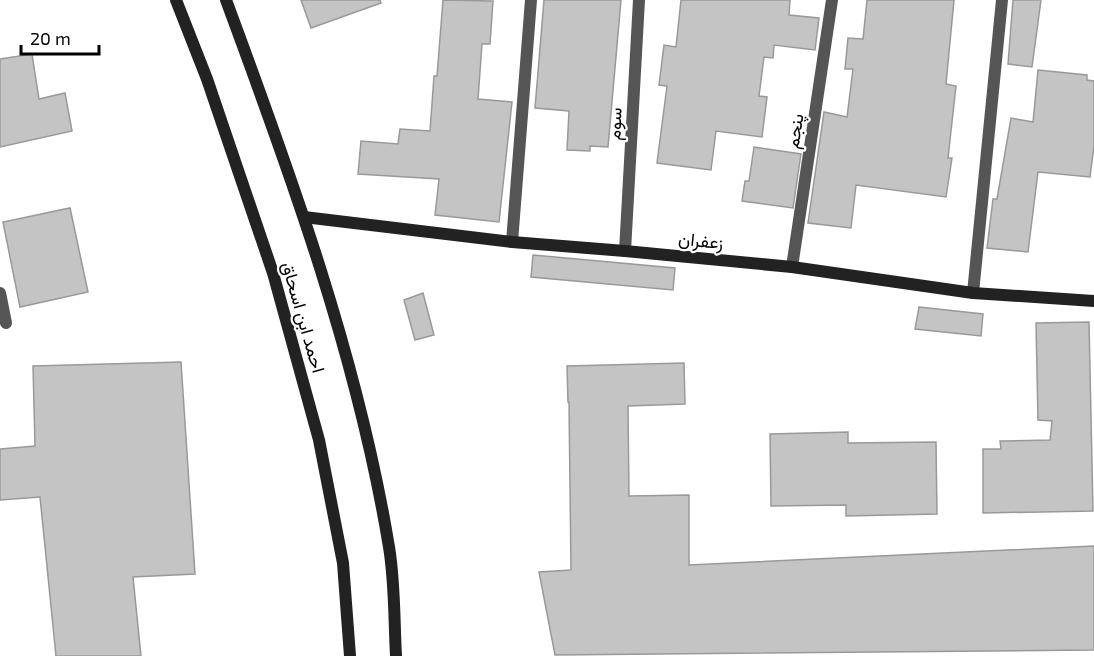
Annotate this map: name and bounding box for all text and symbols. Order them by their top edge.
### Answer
scale bar [21,18,99,56]
text: 20 m [30,27,71,49]
street label: سوم [602,107,628,141]
street label: پنجم [780,112,810,150]
street label: زعفران [677,227,725,254]
street label: احمد ابن اسحاق [277,259,330,375]

